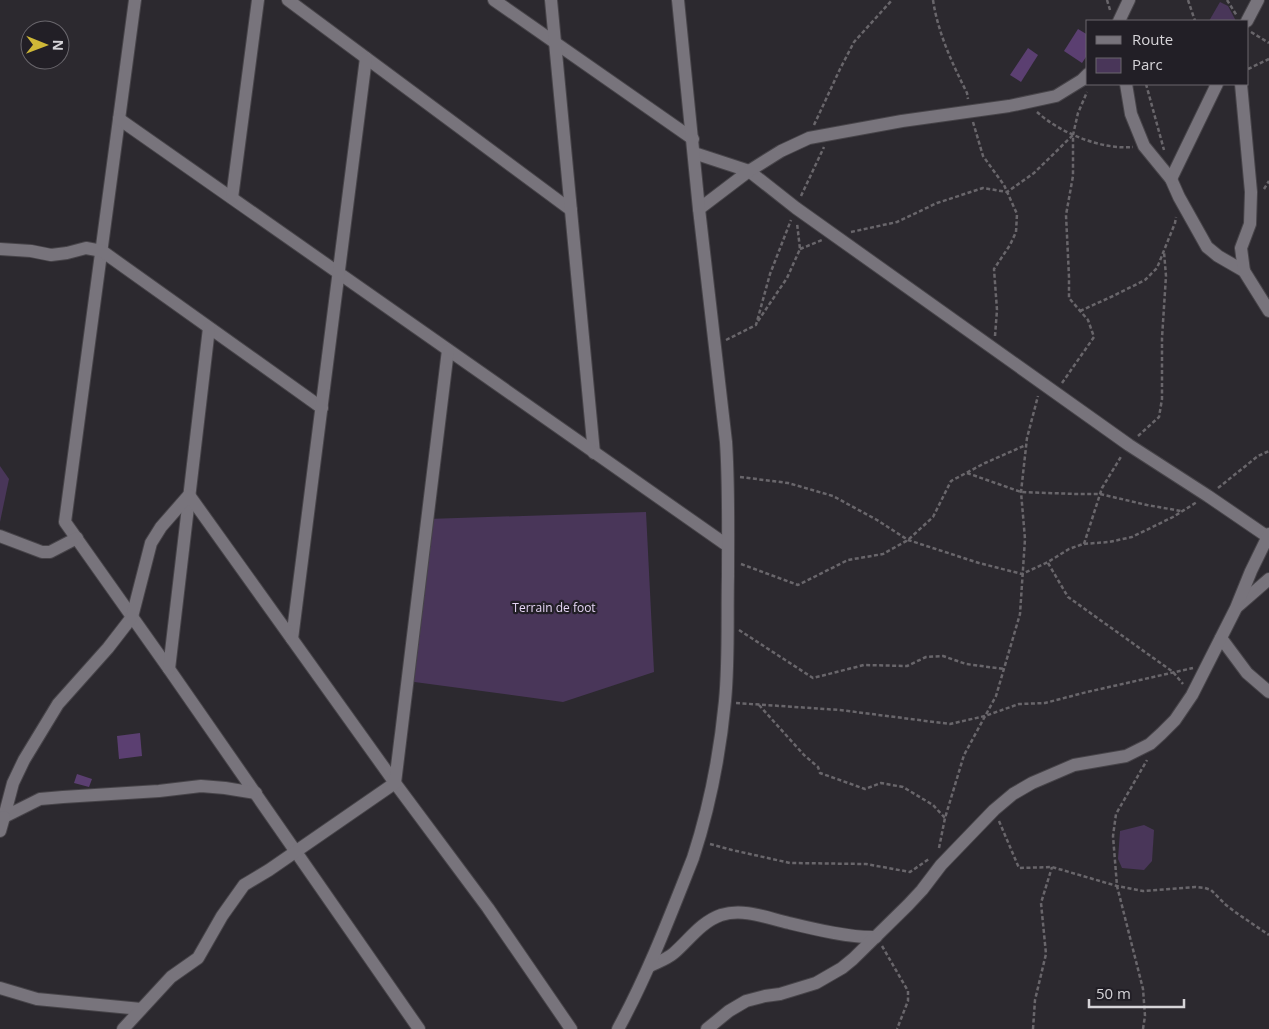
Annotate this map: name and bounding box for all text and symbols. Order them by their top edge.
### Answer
north arrow [20,20,70,70]
legend [1086,20,1249,85]
text: Route [1132,29,1173,49]
text: N [49,39,68,51]
text: Parc [1132,54,1163,74]
park label: Terrain de foot [512,599,596,616]
scale bar [1089,976,1184,1008]
text: 50 m [1096,983,1131,1003]

